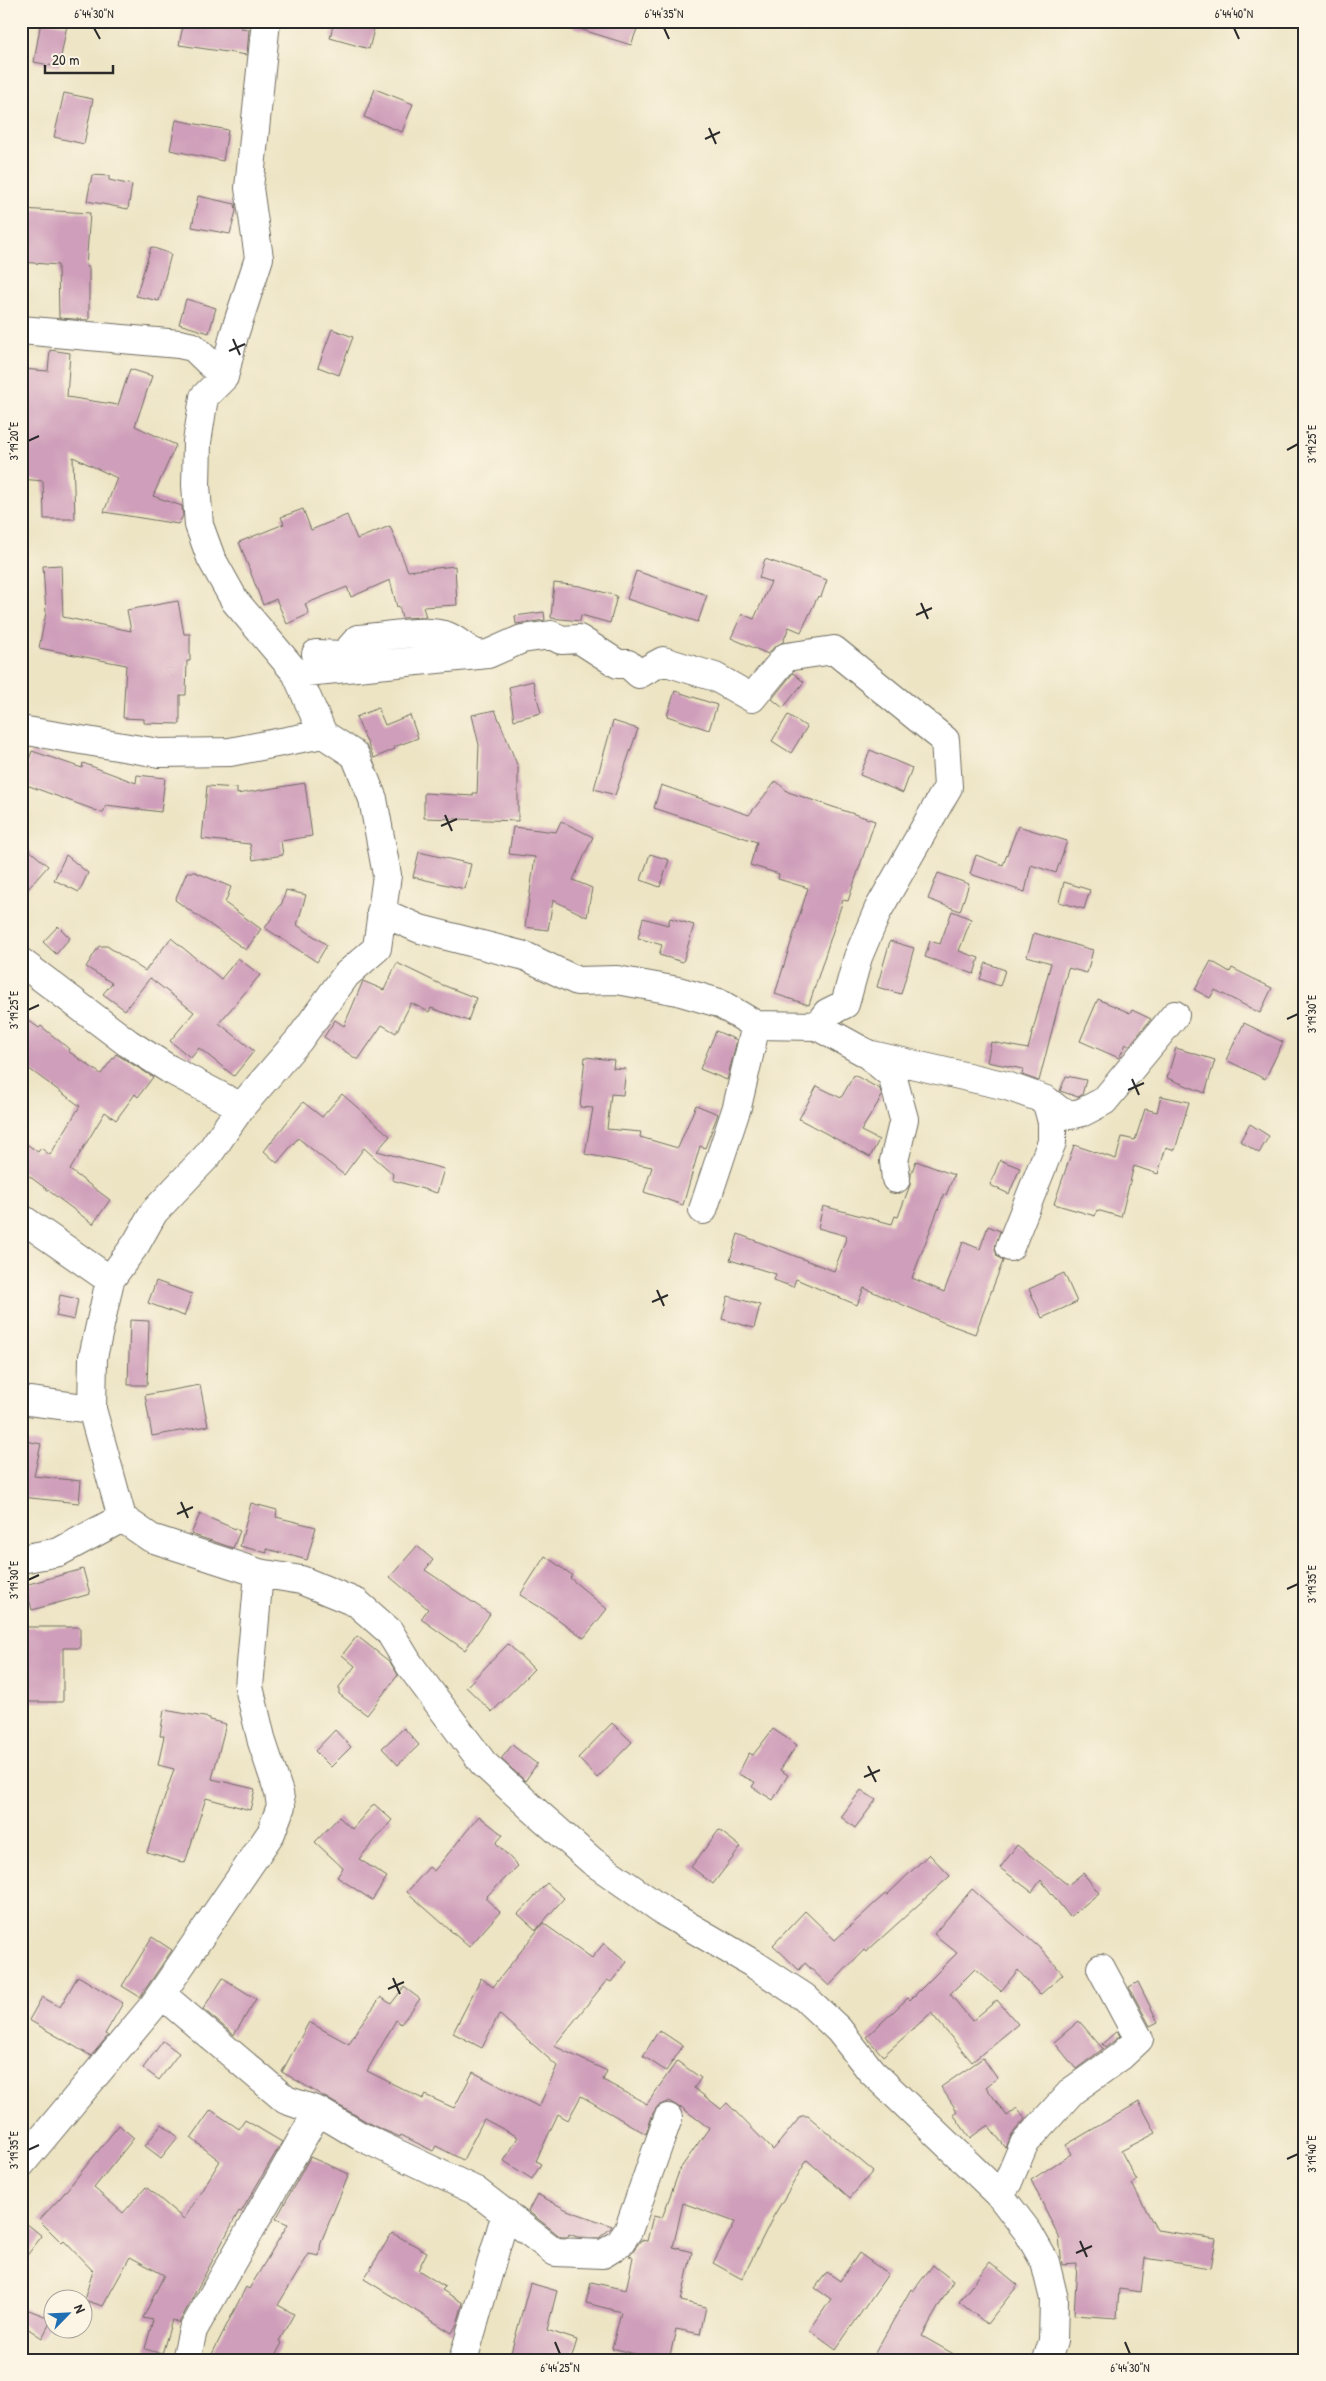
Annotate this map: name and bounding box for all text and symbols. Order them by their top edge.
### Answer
text: 6°44'30"N [74,5,114,22]
text: 6°44'35"N [644,5,684,22]
text: 6°44'40"N [1215,5,1253,22]
scale bar [45,42,112,74]
text: 20 m [52,49,79,70]
text: 3°19'20"E [5,421,22,460]
text: 3°19'25"E [1303,424,1320,463]
text: 3°19'25"E [5,990,22,1029]
text: 3°19'30"E [1303,994,1320,1033]
text: 3°19'30"E [5,1560,22,1599]
text: 3°19'35"E [1303,1564,1320,1603]
text: 3°19'35"E [5,2130,22,2169]
text: 3°19'40"E [1303,2134,1320,2173]
north arrow [42,2288,92,2338]
text: N [70,2301,91,2316]
text: 6°44'25"N [540,2359,580,2376]
text: 6°44'30"N [1110,2359,1150,2376]

